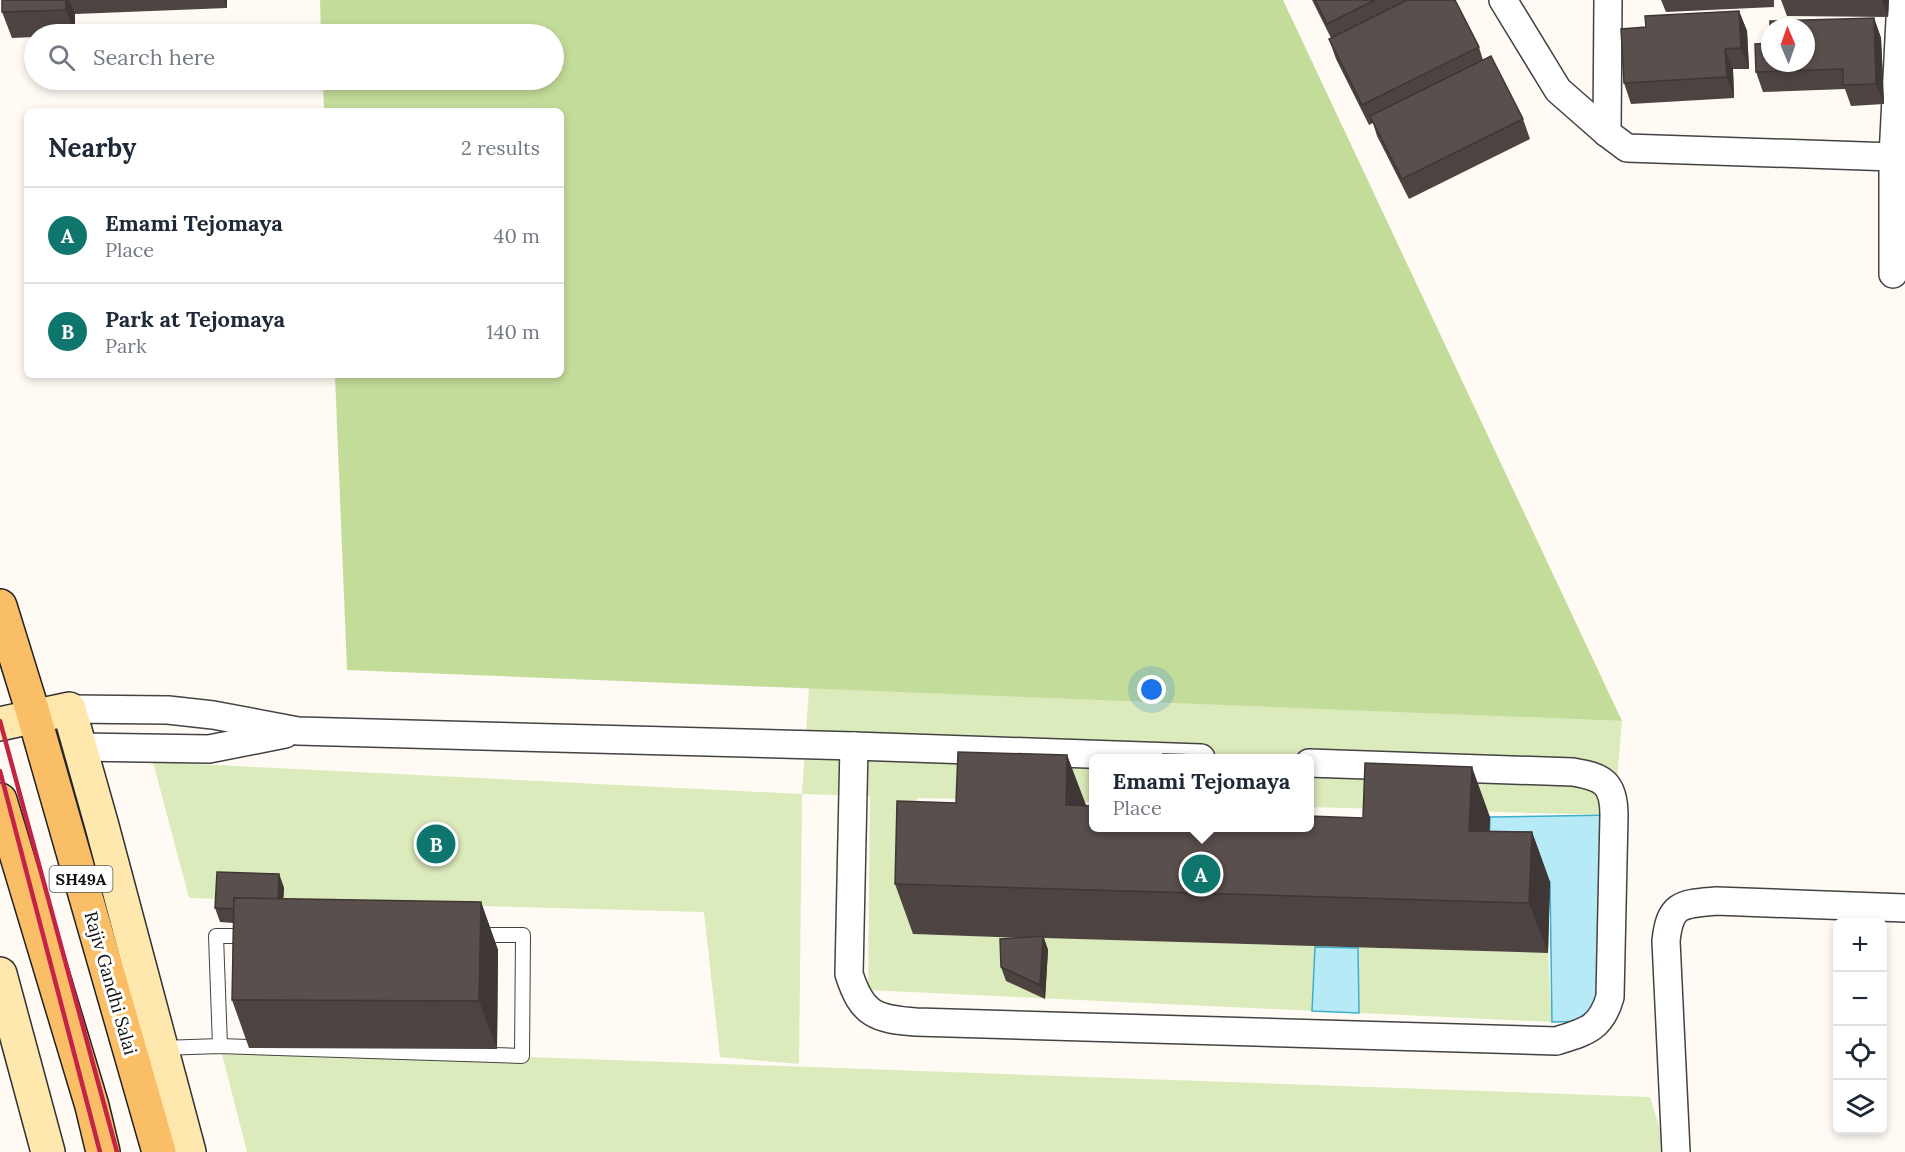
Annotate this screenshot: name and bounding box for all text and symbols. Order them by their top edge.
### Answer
north arrow [1761,18,1815,72]
search box [24,24,564,90]
icon: search [45,41,78,74]
text: Search here [93,43,215,71]
text: Nearby [48,131,136,164]
text: 2 results [461,135,540,160]
text: Emami Tejomaya [105,209,283,237]
text: A [61,223,74,248]
text: 40 m [494,223,540,248]
text: Place [105,237,154,262]
text: Park at Tejomaya [105,305,285,333]
text: B [61,319,74,344]
text: 140 m [486,319,540,344]
text: Park [105,333,147,358]
your location [1137,675,1166,704]
popup [1089,754,1314,832]
text: Emami Tejomaya [1113,767,1290,795]
text: Place [1113,795,1162,820]
pin: B [416,822,456,866]
pin: A [1182,852,1220,896]
road number: SH49A [50,866,112,892]
street label: Rajiv Gandhi Salai [80,909,142,1057]
map controls [1833,918,1887,1134]
button: + [1833,918,1887,972]
button: − [1833,972,1887,1026]
button: locate [1833,1026,1887,1080]
button: layers [1833,1080,1887,1134]

